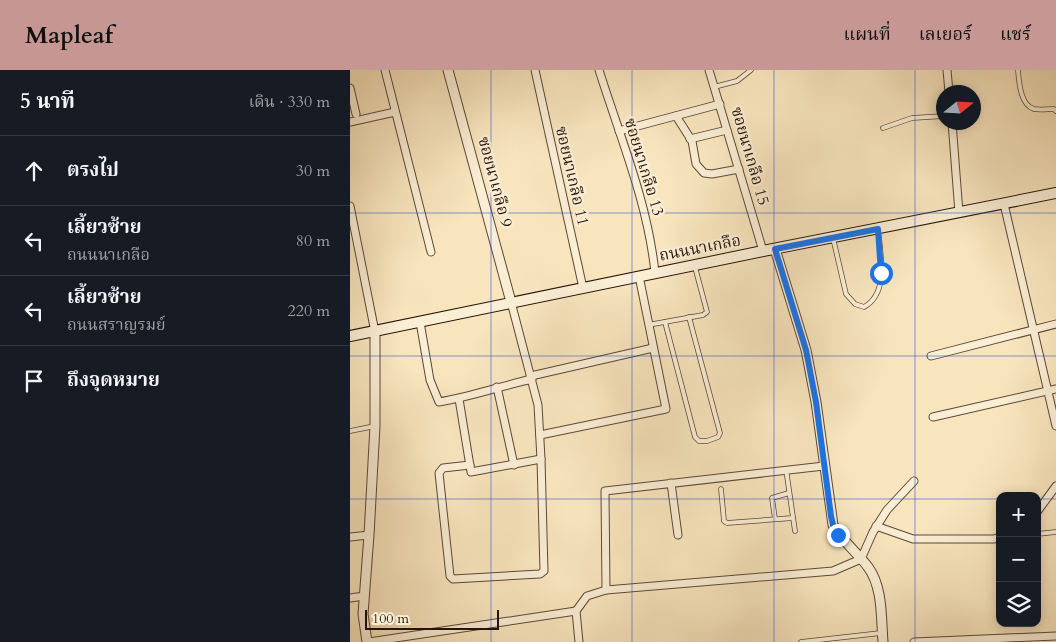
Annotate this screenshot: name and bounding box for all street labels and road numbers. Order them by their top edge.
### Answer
street label: ซอยนาเกลือ 15 [725,104,775,208]
street label: ซอยนาเกลือ 13 [619,115,669,219]
street label: ซอยนาเกลือ 11 [550,124,594,228]
street label: ซอยนาเกลือ 9 [472,134,518,230]
street label: ถนนนาเกลือ [657,229,743,267]

